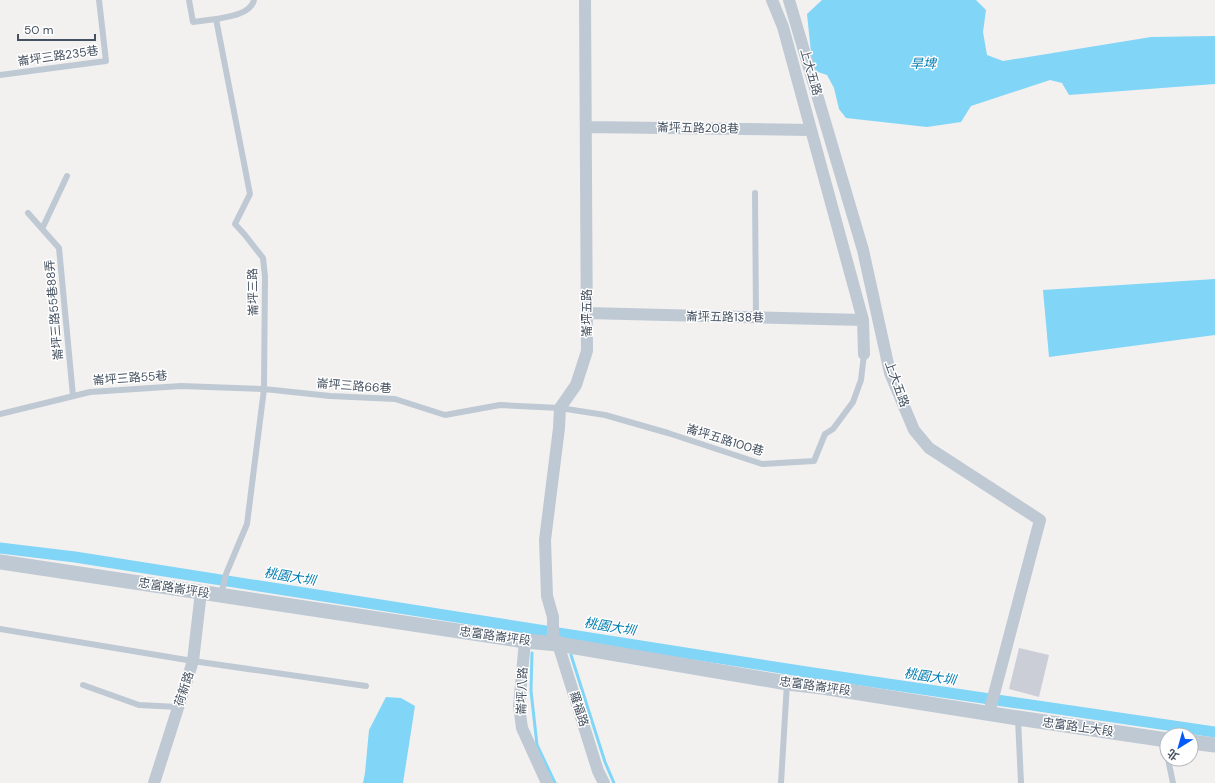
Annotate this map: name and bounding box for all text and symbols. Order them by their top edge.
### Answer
scale bar [18,16,95,42]
text: 50 m [24,22,53,38]
street label: 崙坪三路235巷 [17,42,99,70]
street label: 上大五路 [797,47,825,97]
water label: 旱埤 [910,55,938,72]
street label: 崙坪五路208巷 [657,119,739,137]
street label: 崙坪三路55巷88弄 [42,259,66,361]
street label: 崙坪三路 [245,268,261,316]
street label: 崙坪五路 [579,289,595,337]
street label: 崙坪五路138巷 [686,308,764,326]
street label: 上大五路 [881,359,913,409]
street label: 崙坪三路55巷 [92,367,168,389]
street label: 崙坪三路66巷 [316,375,392,397]
street label: 崙坪五路100巷 [684,421,766,459]
water label: 桃園大圳 [263,564,319,589]
street label: 忠富路崙坪段 [137,574,211,602]
water label: 桃園大圳 [583,614,639,639]
street label: 忠富路崙坪段 [458,623,532,649]
water label: 桃園大圳 [903,664,959,689]
street label: 崙坪八路 [513,667,531,715]
street label: 荷新路 [171,669,197,709]
street label: 忠富路崙坪段 [778,673,852,699]
street label: 羅福路 [566,689,592,729]
street label: 忠富路上大段 [1041,714,1115,740]
north arrow [1159,727,1199,767]
text: 北 [1164,746,1182,764]

